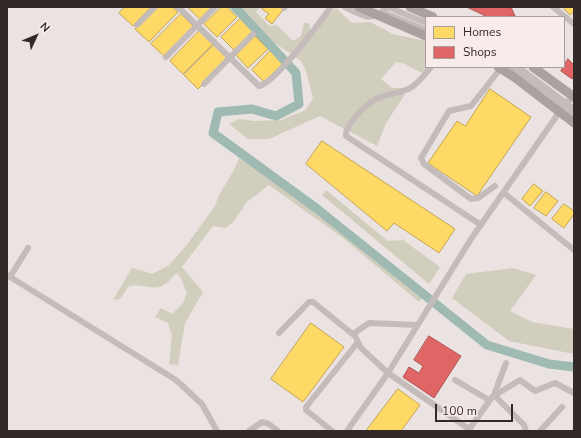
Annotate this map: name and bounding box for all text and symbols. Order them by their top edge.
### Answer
north arrow [16,16,56,56]
legend [425,16,565,68]
text: N [37,19,53,35]
text: Homes [463,24,501,40]
text: Shops [463,44,497,60]
scale bar [437,396,515,422]
text: 100 m [442,403,477,419]

